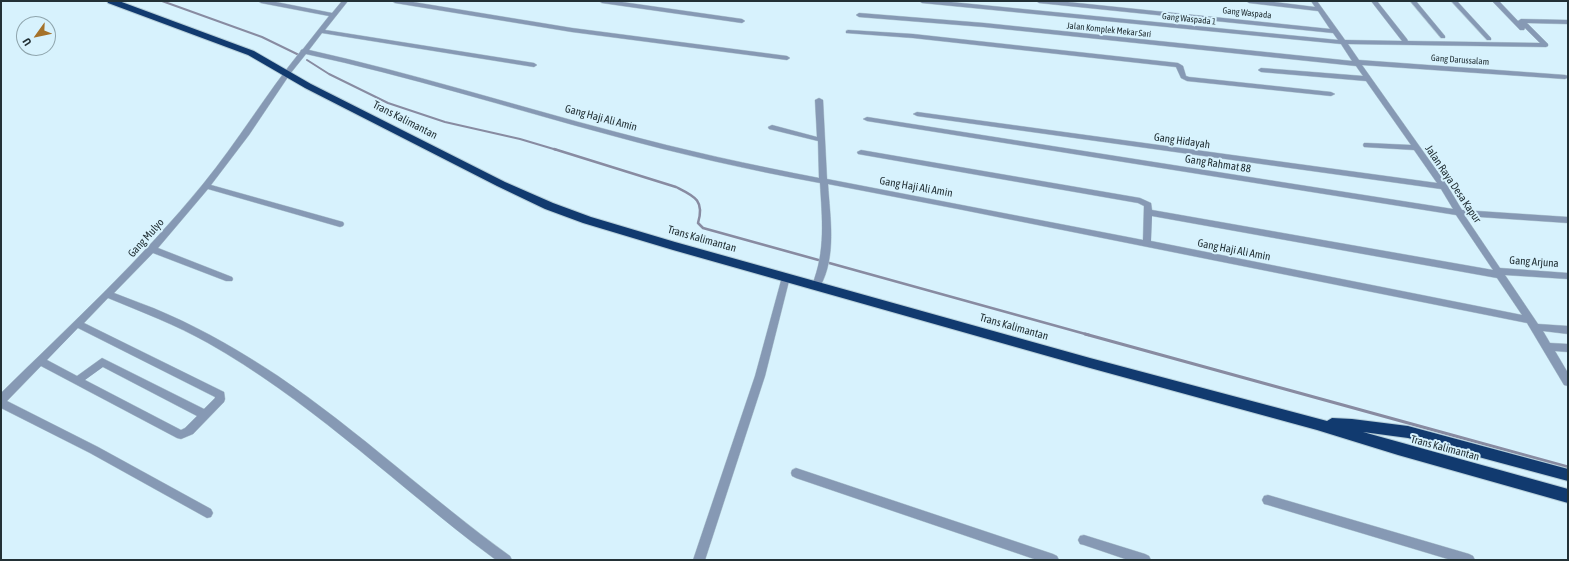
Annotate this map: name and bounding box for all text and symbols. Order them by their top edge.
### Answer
street label: Gang Waspada [1222,5,1272,21]
street label: Gang Waspada 1 [1161,11,1217,27]
north arrow [16,16,56,56]
street label: Jalan Komplek Mekar Sari [1066,20,1152,40]
text: U [20,36,34,48]
street label: Gang Darussalam [1431,53,1489,67]
street label: Trans Kalimantan [370,98,440,142]
street label: Gang Haji Ali Amin [564,102,638,134]
street label: Gang Hidayah [1153,131,1211,151]
street label: Jalan Raya Desa Kapur [1422,143,1484,225]
street label: Gang Rahmat 88 [1184,152,1252,176]
street label: Gang Haji Ali Amin [878,174,954,200]
street label: Gang Mulyo [125,216,167,260]
street label: Trans Kalimantan [666,223,738,255]
street label: Gang Haji Ali Amin [1196,236,1272,264]
street label: Gang Arjuna [1509,254,1559,270]
street label: Trans Kalimantan [978,311,1050,343]
street label: Trans Kalimantan [1409,432,1481,464]

